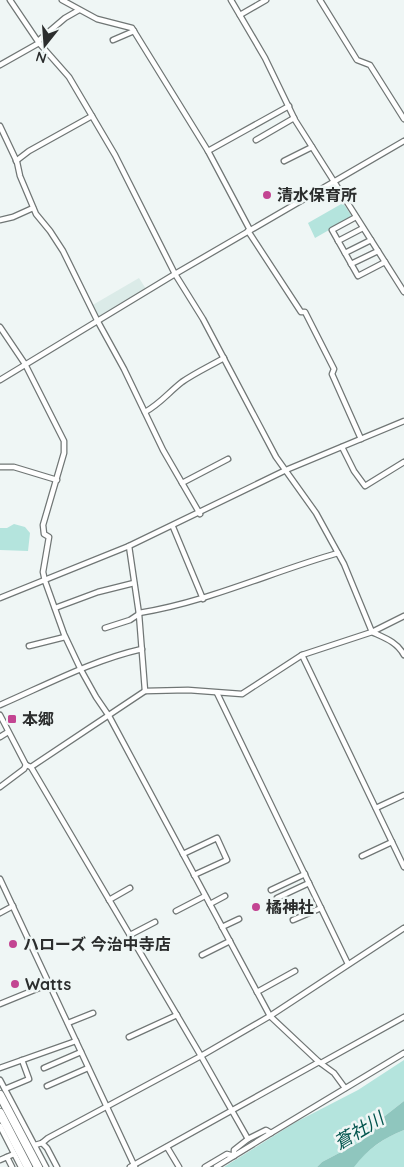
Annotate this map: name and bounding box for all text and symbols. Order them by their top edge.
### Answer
north arrow [20,20,70,70]
text: N [34,47,49,68]
place label: 清水保育所 [277,185,357,205]
marker: 清水保育所 [261,189,273,201]
place label: 本郷 [22,709,54,729]
marker: 本郷 [6,713,18,725]
place label: 橘神社 [266,897,314,917]
marker: 橘神社 [250,901,262,913]
place label: ハローズ 今治中寺店 [23,934,171,954]
marker: ハローズ 今治中寺店 [7,938,19,950]
place label: Watts [25,974,71,994]
marker: Watts [9,978,21,990]
water label: 蒼社川 [330,1106,390,1154]

